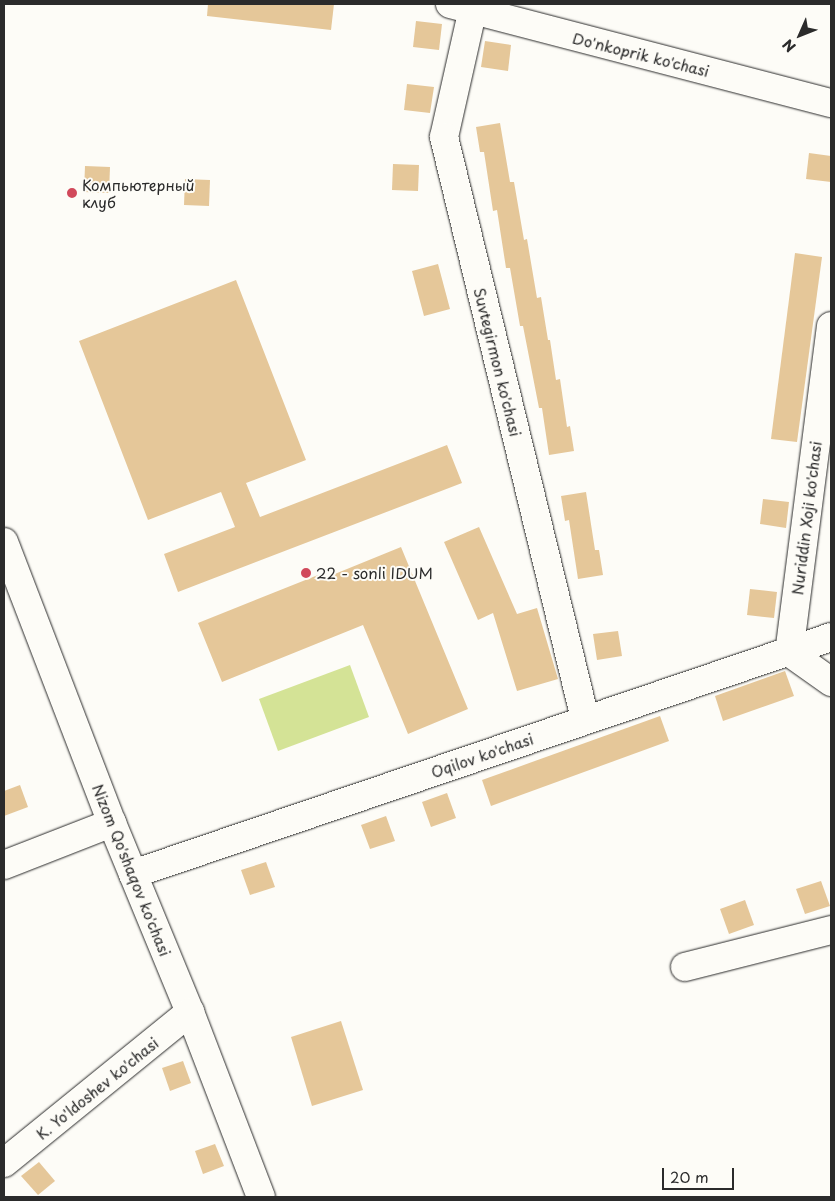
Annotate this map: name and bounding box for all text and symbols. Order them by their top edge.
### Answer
north arrow [775,10,825,60]
street label: Do'nkoprik ko'chasi [571,28,711,80]
text: N [777,34,800,57]
place label: Компьютерный клуб [82,175,194,210]
marker: Компьютерный клуб [66,187,78,199]
street label: Suvtegirmon ko'chasi [471,286,525,438]
street label: Nuriddin Xoji ko'chasi [788,440,824,596]
place label: 22 - sonli IDUM [316,564,433,582]
marker: 22 - sonli IDUM [300,567,312,579]
street label: Oqilov ko'chasi [429,729,535,781]
street label: Nizom Qo'shaqov ko'chasi [89,781,175,959]
street label: K. Yo'ldoshev ko'chasi [32,1033,162,1143]
scale bar [665,1158,738,1190]
text: 20 m [670,1165,709,1188]

